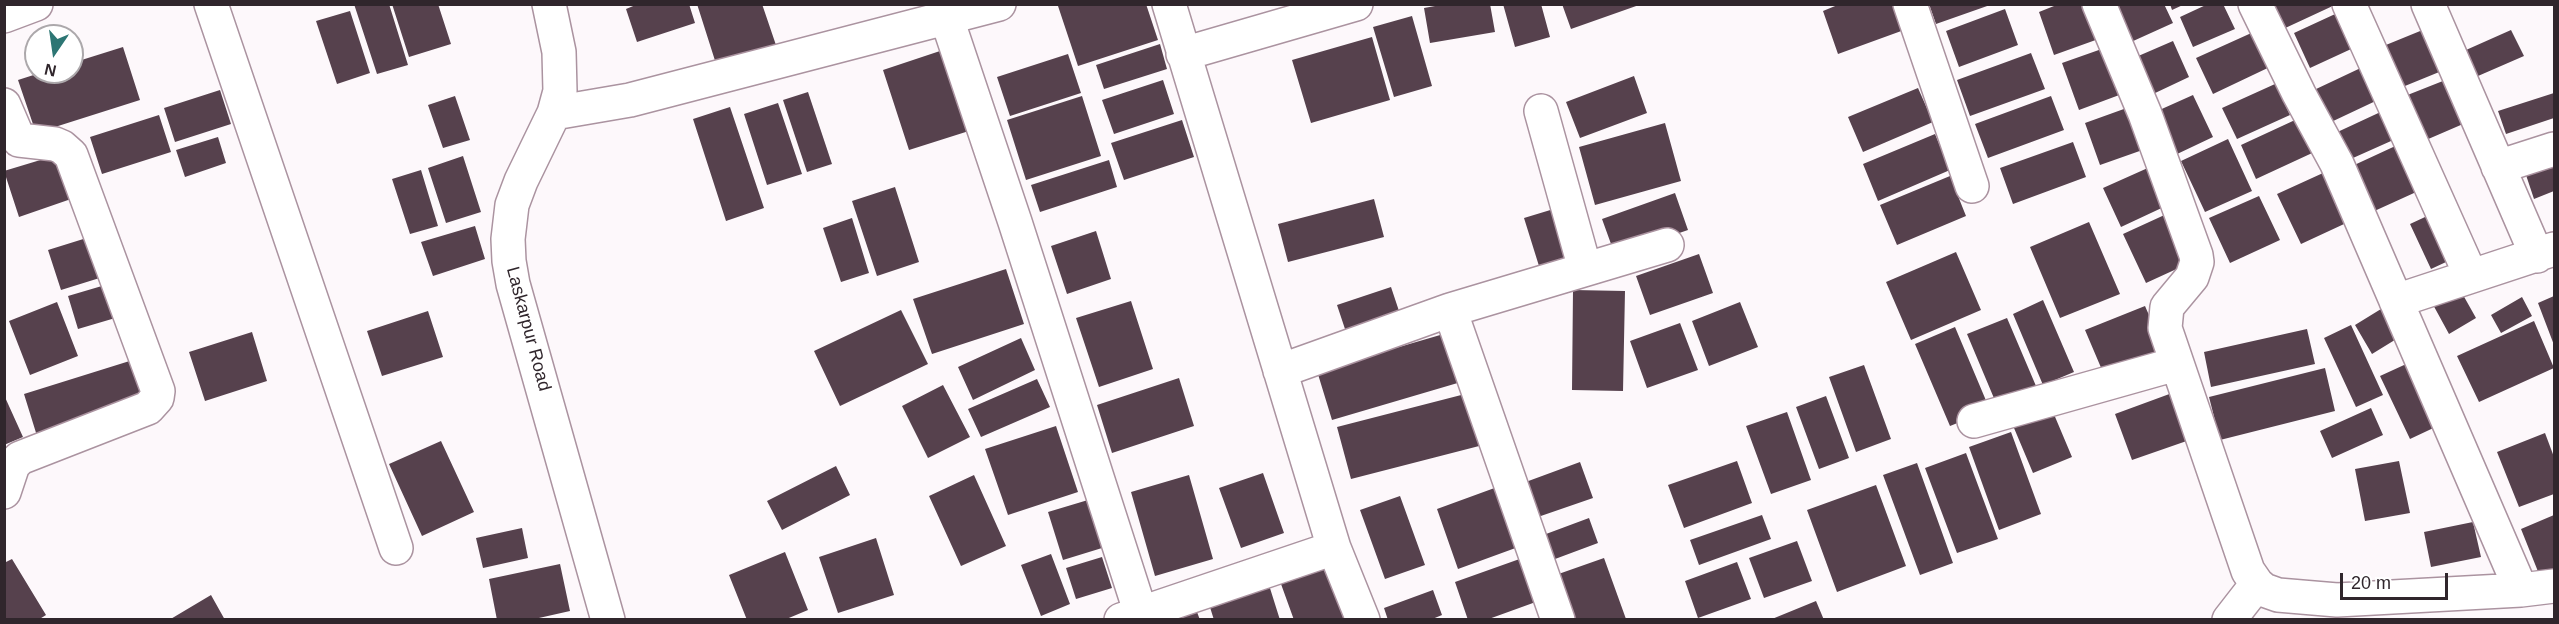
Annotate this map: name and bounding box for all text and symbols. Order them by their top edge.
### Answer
north arrow [24,24,84,84]
text: N [43,60,58,80]
street label: Laskarpur Road [501,264,555,394]
scale bar [2343,561,2451,599]
text: 20 m [2351,573,2391,593]

